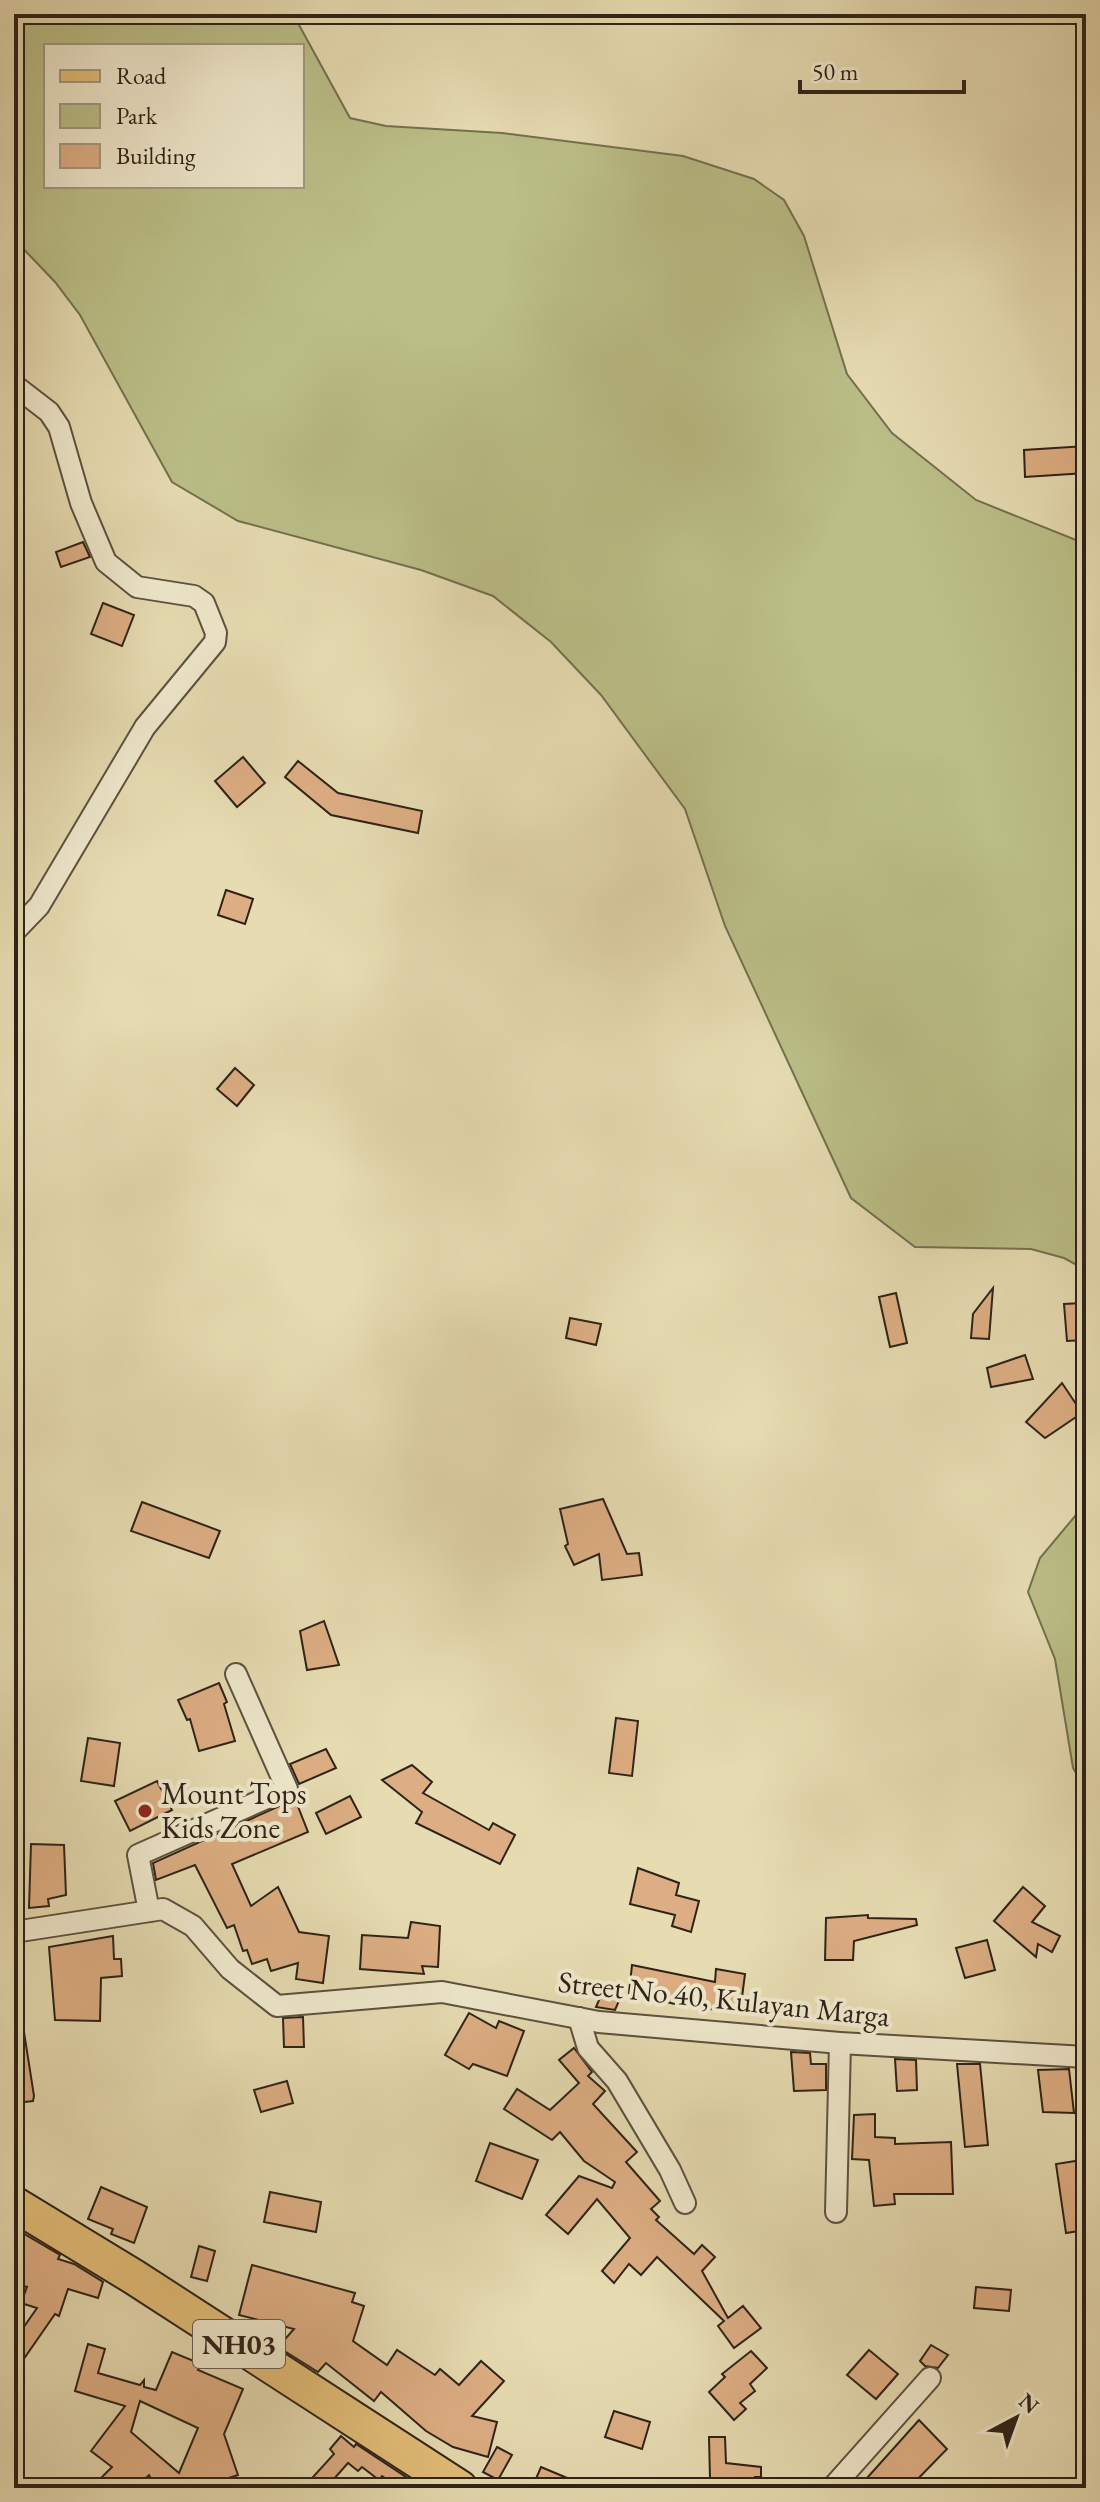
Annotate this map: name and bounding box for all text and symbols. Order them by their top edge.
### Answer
legend [44,44,304,188]
scale bar [800,44,964,94]
text: 50 m [812,56,859,87]
text: Road [116,60,167,91]
text: Park [116,100,158,131]
text: Building [116,140,196,171]
place label: Mount Tops Kids Zone [161,1774,306,1847]
marker: Mount Tops Kids Zone [136,1802,154,1820]
street label: Street No 40, Kulayan Marga [556,1962,892,2035]
road number: NH03 [193,2320,285,2368]
north arrow [976,2378,1056,2458]
text: N [1013,2386,1045,2420]

